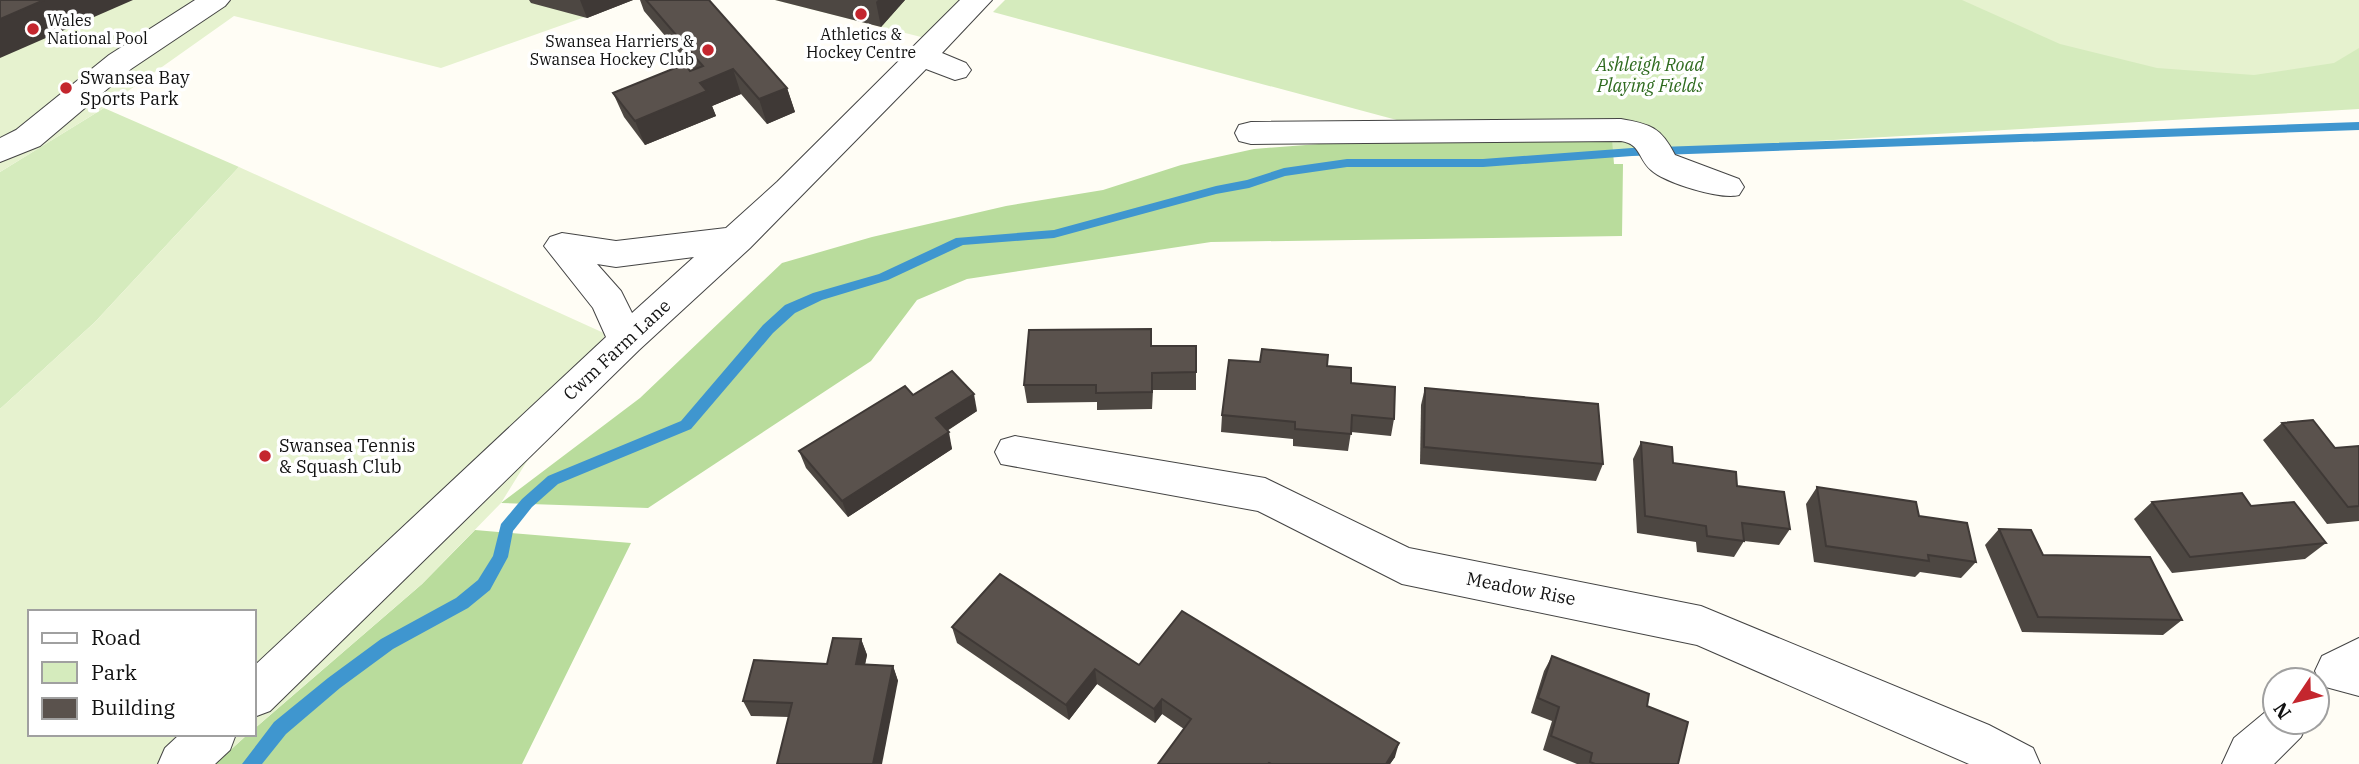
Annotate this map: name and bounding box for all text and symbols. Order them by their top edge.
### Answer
marker: Athletics & Hockey Centre [853,6,869,22]
place label: Wales National Pool [47,10,148,48]
marker: Wales National Pool [25,21,41,37]
place label: Athletics & Hockey Centre [806,24,916,62]
place label: Swansea Harriers & Swansea Hockey Club [530,31,694,69]
marker: Swansea Harriers & Swansea Hockey Club [700,42,716,58]
park label: Ashleigh Road Playing Fields [1595,53,1704,97]
place label: Swansea Bay Sports Park [80,66,190,110]
marker: Swansea Bay Sports Park [58,80,74,96]
street label: Cwm Farm Lane [558,294,675,405]
place label: Swansea Tennis & Squash Club [279,434,415,478]
marker: Swansea Tennis & Squash Club [257,448,273,464]
street label: Meadow Rise [1465,567,1578,610]
legend [28,610,256,736]
text: Road [91,623,141,651]
text: Park [91,658,138,686]
north arrow [2261,666,2331,736]
text: Building [91,693,176,721]
text: N [2268,698,2296,724]

